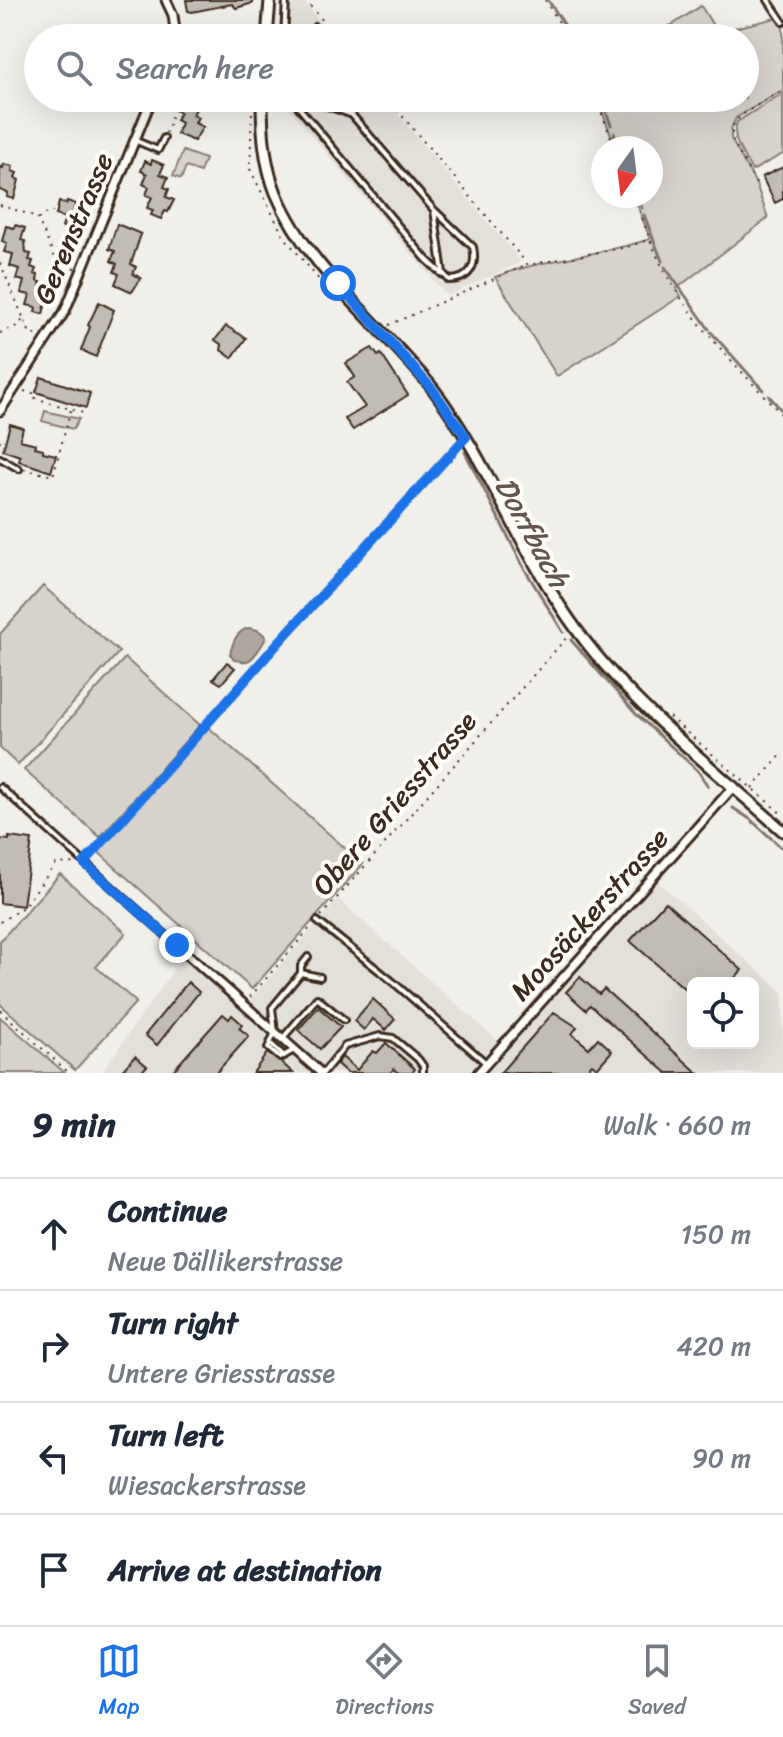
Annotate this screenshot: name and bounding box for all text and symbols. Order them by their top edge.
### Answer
search box [24,24,759,112]
text: Search here [116,41,274,95]
icon: search [52,46,96,90]
north arrow [591,136,663,208]
street label: Gerenstrasse [19,145,127,312]
route start [320,265,356,301]
water label: Dorfbach [479,466,586,601]
street label: Obere Griesstrasse [300,700,489,907]
street label: Moosäckerstrasse [497,816,681,1013]
route end [159,927,195,963]
map controls [687,977,759,1049]
button: locate [687,977,759,1049]
text: 9 min [32,1095,116,1155]
text: Walk · 660 m [604,1102,751,1148]
text: Continue [108,1184,227,1238]
text: 150 m [681,1211,751,1257]
icon: ahead [32,1212,76,1256]
text: Neue Dällikerstrasse [108,1238,343,1284]
text: Turn right [108,1296,238,1350]
text: 420 m [677,1323,751,1369]
icon: right [32,1324,76,1368]
text: Untere Griesstrasse [108,1350,335,1396]
text: Turn left [108,1408,224,1462]
text: 90 m [692,1435,751,1481]
icon: left [32,1436,76,1480]
text: Wiesackerstrasse [108,1462,306,1508]
text: Arrive at destination [108,1543,382,1597]
icon: arrive [32,1548,76,1592]
tab: Map [97,1639,141,1726]
tab: Directions [335,1639,434,1726]
tab: Saved [628,1639,686,1726]

